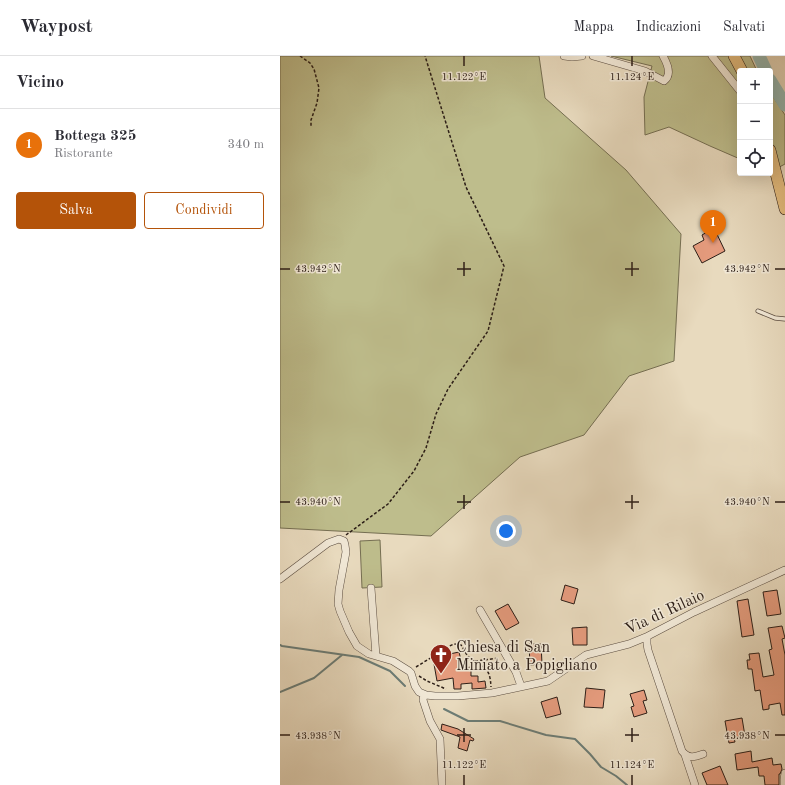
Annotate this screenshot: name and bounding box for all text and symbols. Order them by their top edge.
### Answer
text: Waypost [20,18,93,37]
text: Mappa [574,20,614,34]
text: Indicazioni [636,20,701,34]
text: Salvati [723,20,765,34]
map controls [737,68,773,176]
button: + [737,68,773,104]
text: 11.122°E [442,72,486,82]
text: 11.124°E [610,72,654,82]
text: Vicino [16,74,64,91]
button: − [737,104,773,140]
text: Bottega 325 [54,129,136,144]
text: 1 [25,138,33,151]
text: 340 m [227,138,264,151]
button: locate [737,140,773,176]
text: Ristorante [54,147,113,160]
button: Salva [16,192,136,229]
button: Condividi [144,192,264,229]
pin: 1 [700,210,726,243]
text: 43.942°N [295,264,341,274]
text: 43.942°N [724,264,770,274]
text: 43.940°N [295,497,341,507]
text: 43.940°N [724,497,770,507]
your location [496,521,516,541]
street label: Via di Rilaio [623,587,707,638]
place label: Chiesa di San Miniato a Popigliano [456,640,597,674]
church icon: Chiesa di San Miniato a Popigliano [428,642,454,675]
text: 43.938°N [295,731,341,741]
text: 43.938°N [724,731,770,741]
text: 11.122°E [442,760,486,770]
text: 11.124°E [610,760,654,770]

